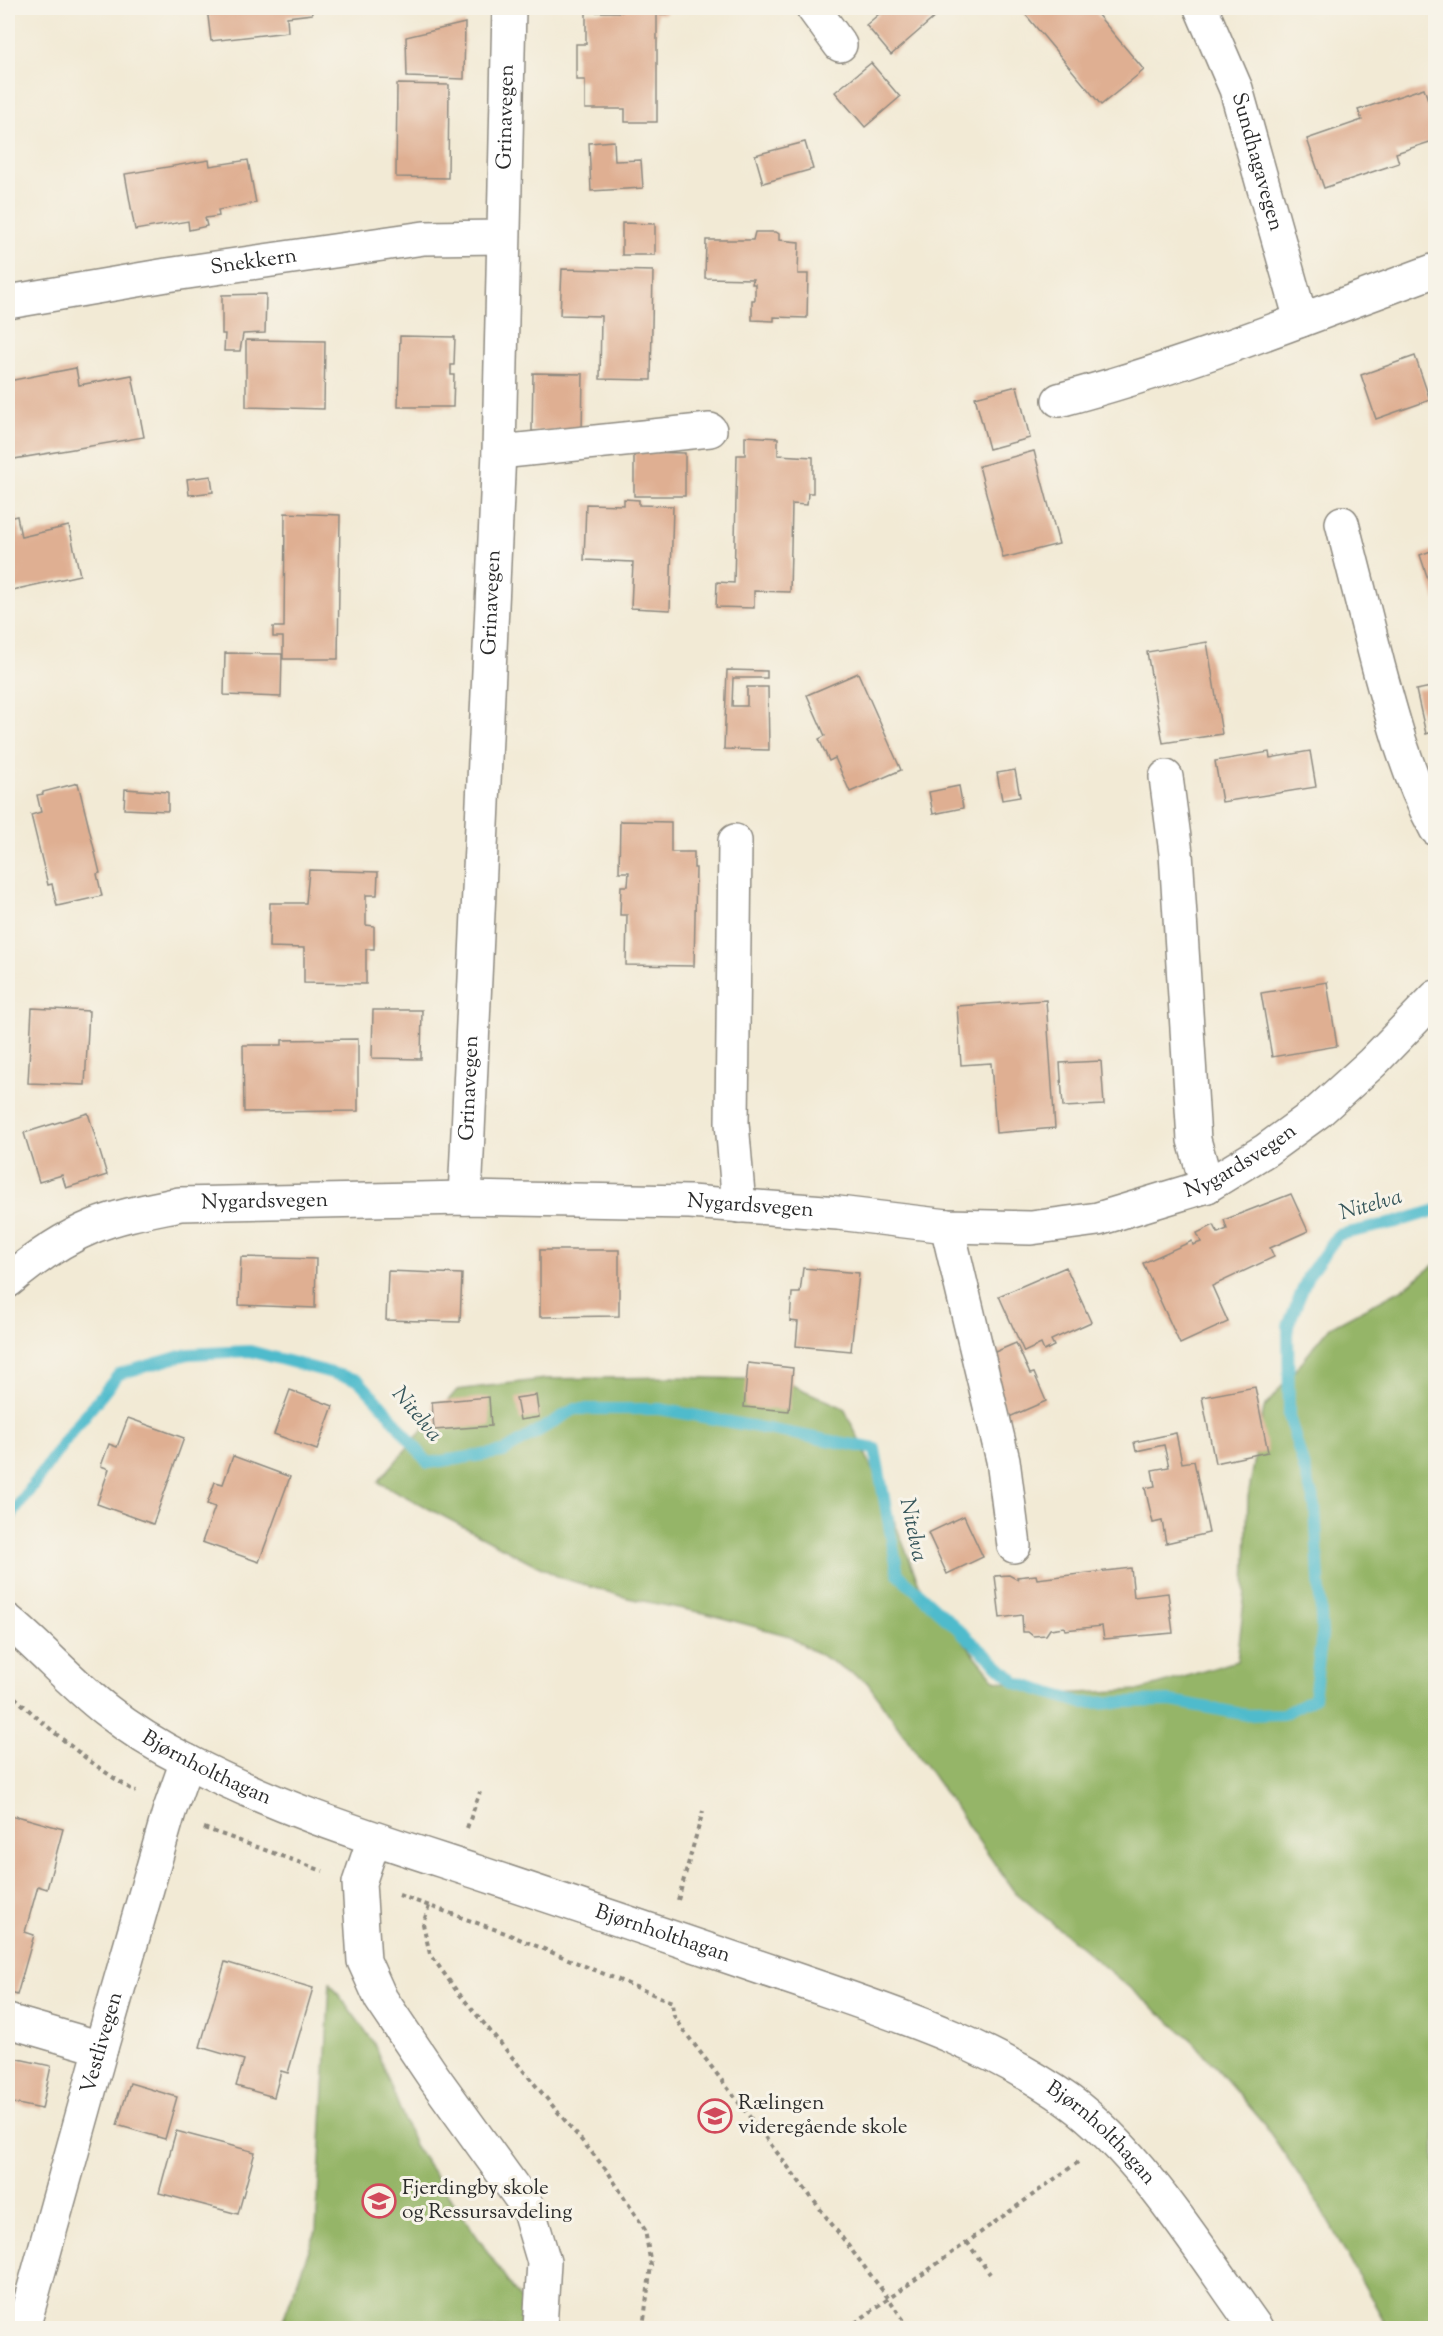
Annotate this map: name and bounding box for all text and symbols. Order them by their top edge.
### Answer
street label: Grinavegen [490,64,523,170]
street label: Sundhagavegen [1223,89,1290,235]
street label: Snekkern [209,241,299,284]
street label: Grinavegen [475,549,510,656]
street label: Grinavegen [453,1035,487,1141]
street label: Nygardsvegen [1181,1117,1303,1207]
water label: Nitelva [1336,1182,1406,1230]
street label: Nygardsvegen [201,1186,328,1219]
street label: Nygardsvegen [686,1187,815,1226]
water label: Nitelva [383,1380,449,1450]
water label: Nitelva [890,1495,934,1565]
street label: Bjørnholthagan [136,1724,276,1813]
street label: Bjørnholthagan [591,1897,734,1971]
street label: Vestlivegen [74,1989,131,2097]
street label: Bjørnholthagan [1040,2074,1163,2192]
place label: Rælingen videregående skole [738,2089,908,2143]
school or university icon: Rælingen videregående skole [697,2098,733,2134]
place label: Fjerdingby skole og Ressursavdeling [402,2174,573,2228]
school or university icon: Fjerdingby skole og Ressursavdeling [361,2183,397,2219]

